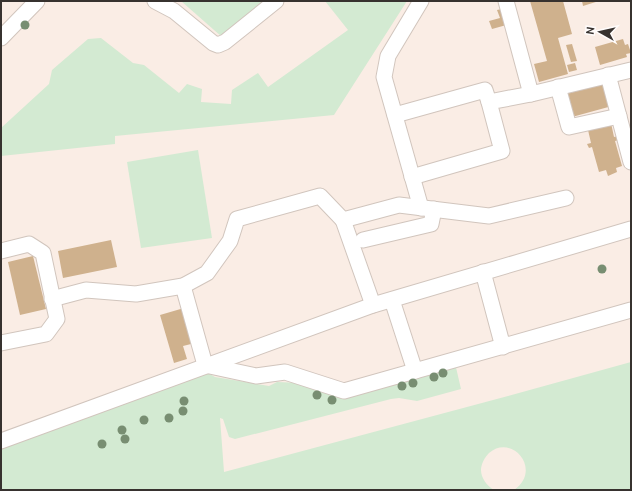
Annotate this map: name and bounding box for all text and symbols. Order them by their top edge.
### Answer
north arrow [580,12,620,52]
text: N [583,26,598,35]

